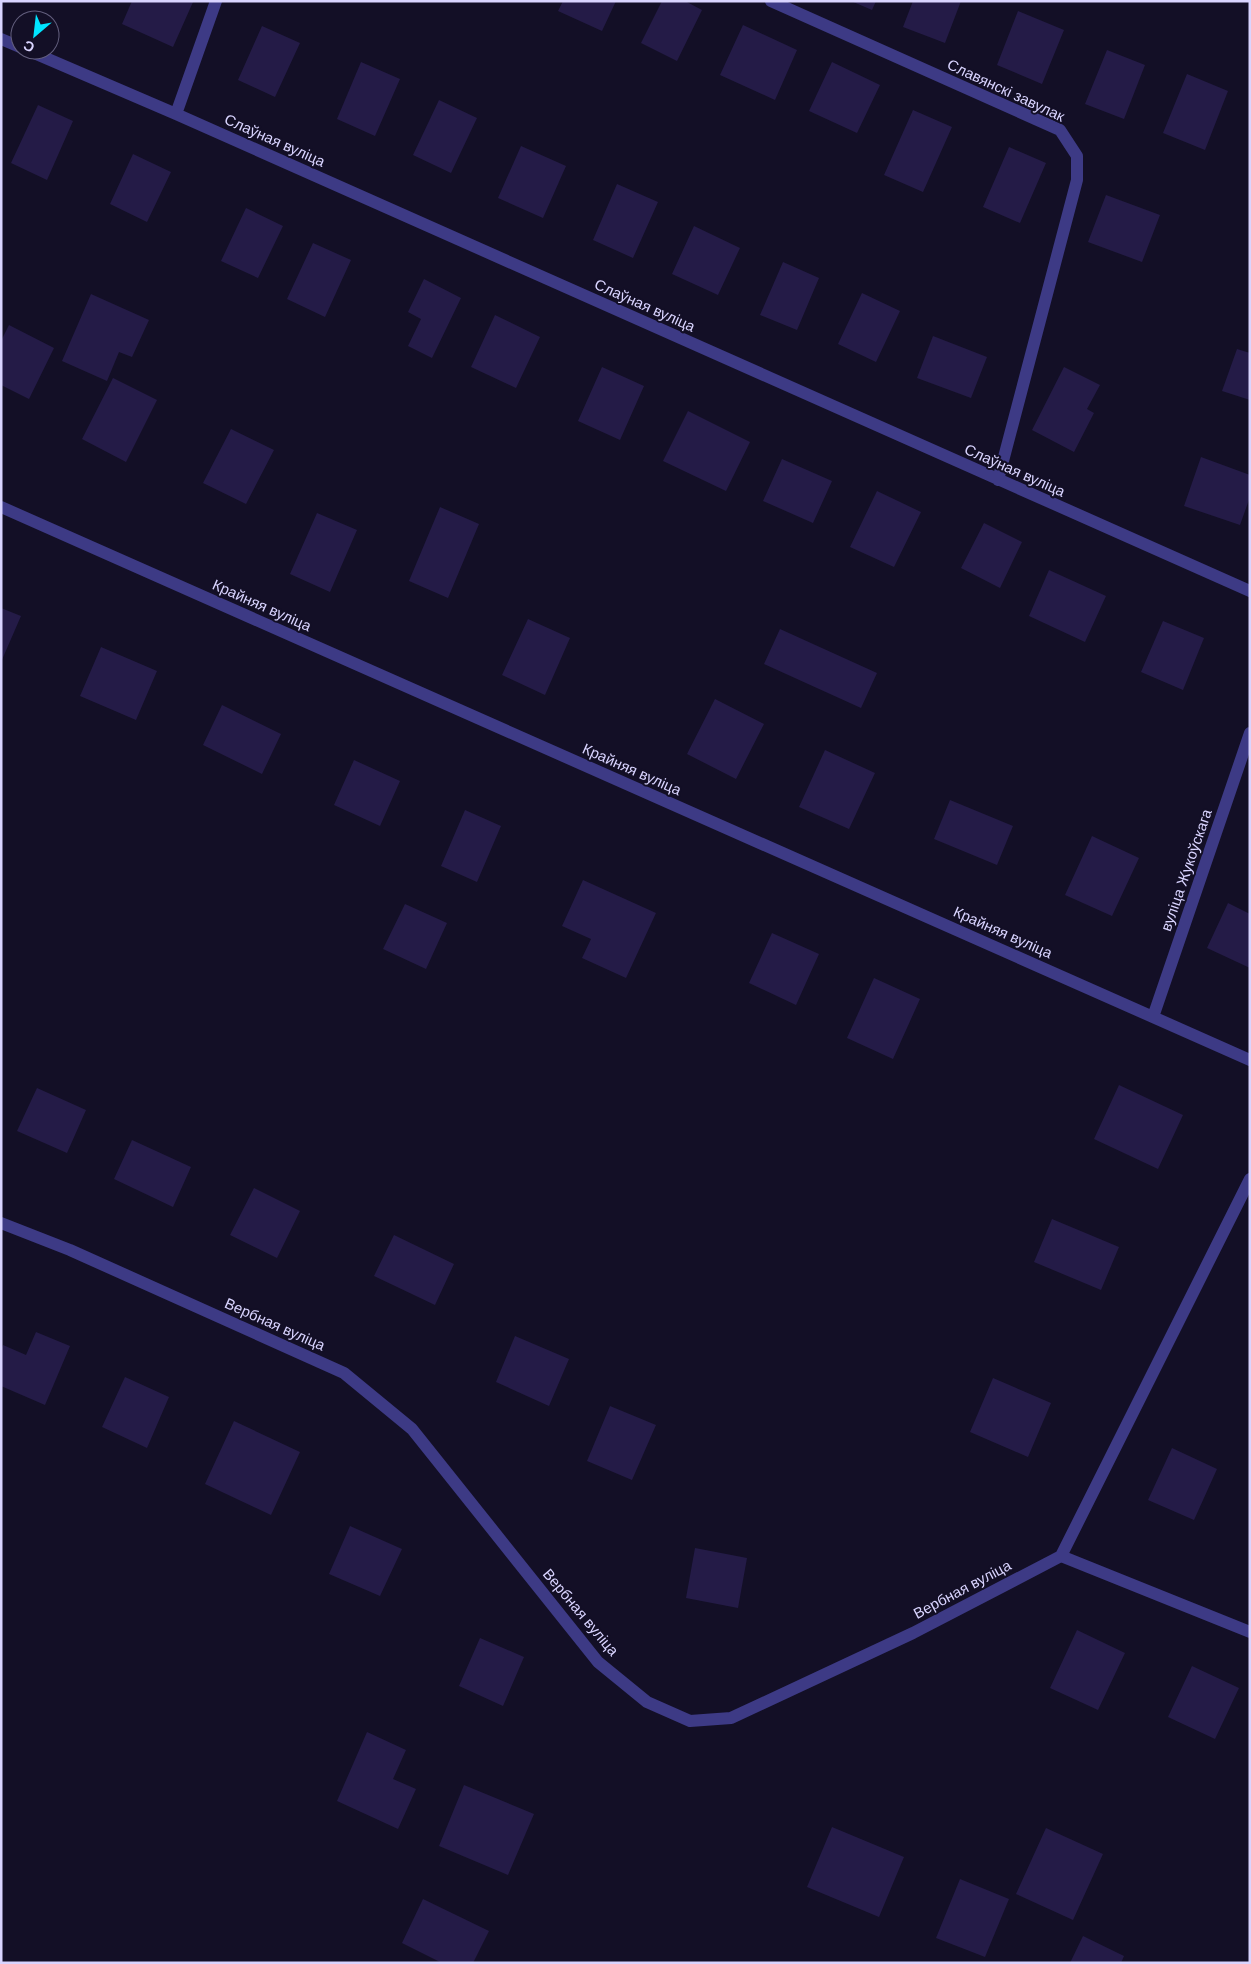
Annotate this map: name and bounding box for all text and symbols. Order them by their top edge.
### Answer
north arrow [10,10,60,60]
text: С [21,37,37,56]
street label: Славянскі завулак [945,55,1068,125]
street label: Слаўная вуліца [222,110,328,170]
street label: Слаўная вуліца [592,275,698,335]
street label: Слаўная вуліца [962,440,1068,500]
street label: Крайняя вуліца [210,576,315,635]
street label: Крайняя вуліца [580,740,685,799]
street label: вуліца Жукоўскага [1157,806,1215,933]
street label: Крайняя вуліца [951,903,1056,962]
street label: Вербная вуліца [222,1294,328,1354]
street label: Вербная вуліца [910,1556,1014,1622]
street label: Вербная вуліца [540,1565,623,1659]

